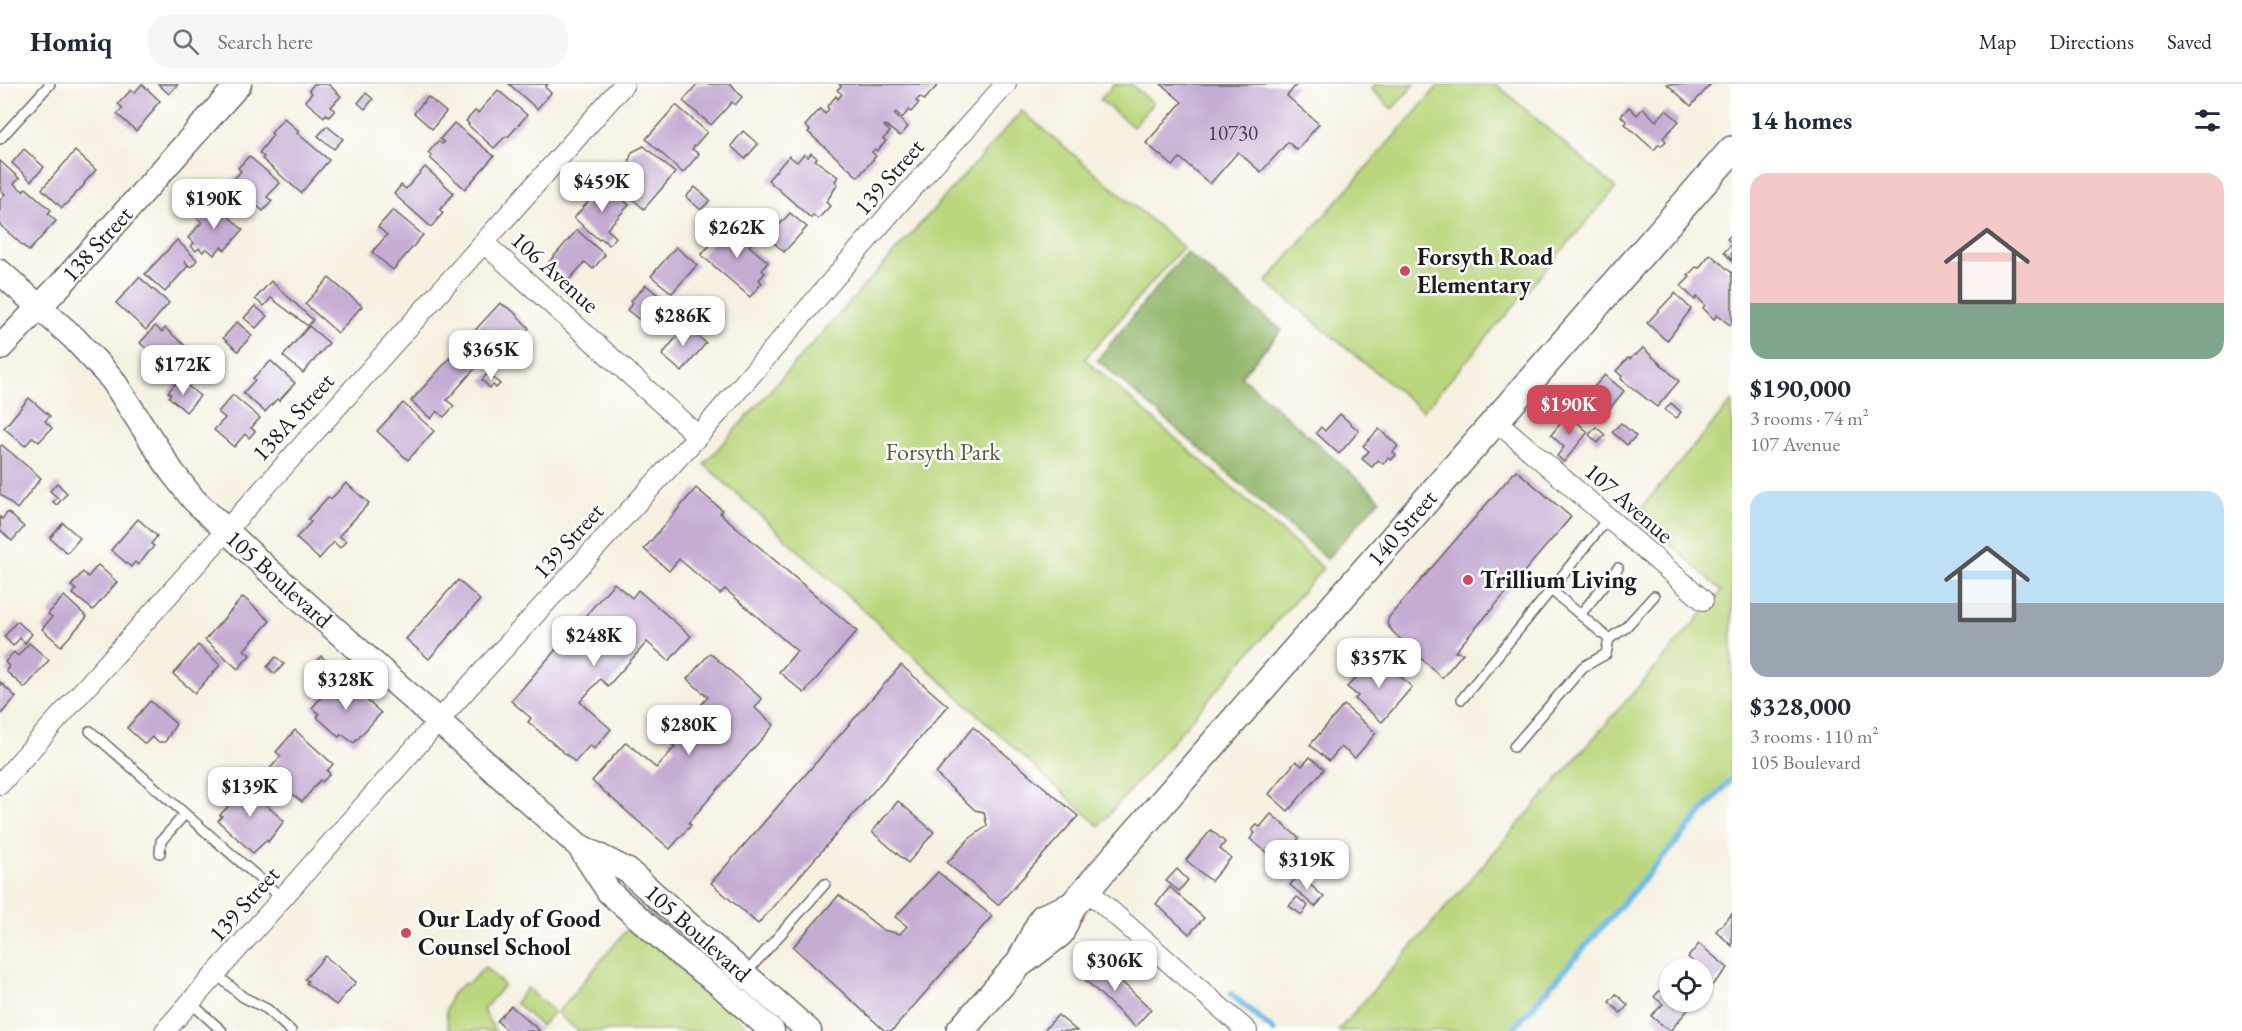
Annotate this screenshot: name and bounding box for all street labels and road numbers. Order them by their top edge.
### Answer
street label: 139 Street [847,131,931,222]
street label: 138 Street [54,199,139,288]
street label: 106 Avenue [505,224,606,319]
street label: 138A Street [245,366,341,467]
street label: 107 Avenue [1578,455,1680,550]
street label: 140 Street [1360,482,1444,573]
street label: 139 Street [525,496,610,585]
street label: 105 Boulevard [220,523,340,635]
street label: 139 Street [201,859,286,948]
street label: 105 Boulevard [639,877,759,989]

